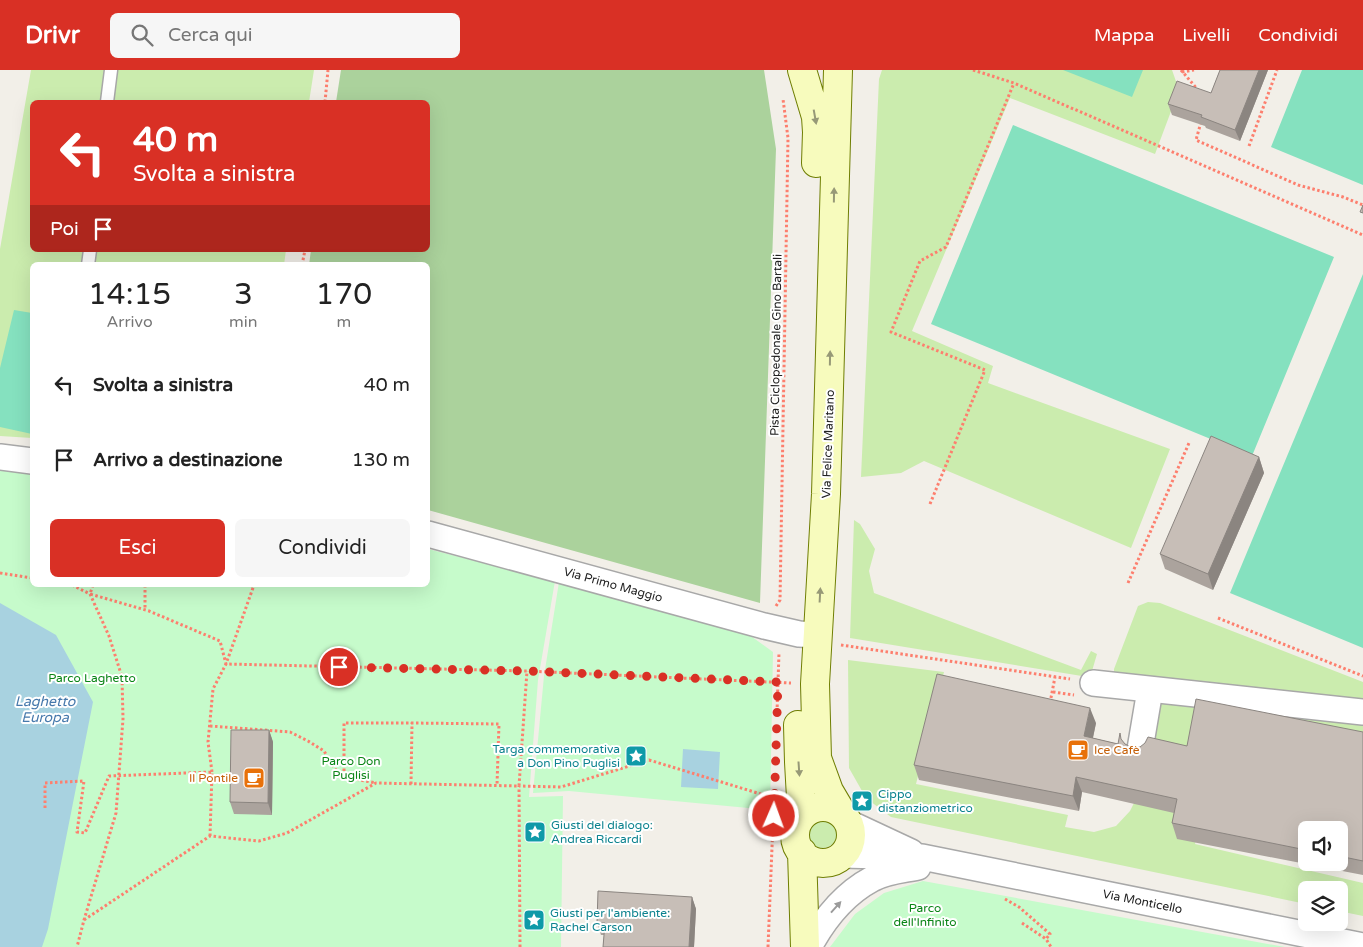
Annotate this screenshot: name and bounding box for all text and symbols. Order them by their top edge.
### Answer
search box [110,13,460,58]
text: Drivr [25,21,80,50]
icon: search [128,21,156,49]
text: Cerca qui [168,24,253,46]
text: Mappa [1094,24,1154,46]
text: Livelli [1182,24,1230,46]
text: Condividi [1258,24,1338,46]
one-way arrow [811,109,819,125]
text: 40 m [133,119,218,161]
icon: left [50,120,115,185]
text: Svolta a sinistra [133,161,295,187]
one-way arrow [830,187,838,203]
icon: arrive [89,215,117,243]
text: Poi [50,218,79,240]
street label: Pista Ciclopedonale Gino Bartali [767,254,785,436]
text: 14:15 [88,276,171,313]
text: 3 [234,276,253,313]
text: 170 [316,276,372,313]
text: Arrivo [106,312,153,332]
text: min [229,312,258,332]
text: m [336,312,351,332]
one-way arrow [826,350,834,366]
icon: left [50,371,78,399]
text: Svolta a sinistra [93,374,233,396]
text: 40 m [364,374,410,396]
street label: Via Felice Maritano [819,389,837,499]
icon: arrive [50,446,78,474]
text: Arrivo a destinazione [93,449,283,471]
text: 130 m [352,449,410,471]
button: Esci [50,519,225,577]
button: Condividi [235,519,410,577]
street label: Via Primo Maggio [562,564,664,605]
one-way arrow [816,587,824,603]
pin [318,646,360,688]
icon: arrive [325,653,353,681]
park label: Parco Laghetto [48,671,136,685]
water label: Laghetto Europa [15,693,77,726]
cafe icon: Ice Cafè [1066,738,1090,762]
place label: Targa commemorativa a Don Pino Puglisi [492,742,620,770]
place label: Ice Cafè [1094,743,1140,757]
place icon: Targa commemorativa a Don Pino Puglisi [624,744,648,768]
park label: Parco Don Puglisi [321,754,381,782]
one-way arrow [796,761,804,777]
cafe icon: Il Pontile [242,766,266,790]
place label: Il Pontile [189,771,238,785]
place label: Cippo distanziometrico [878,787,973,815]
position arrow [747,789,799,841]
place icon: Cippo distanziometrico [850,789,874,813]
place label: Giusti del dialogo: Andrea Riccardi [551,818,653,846]
place icon: Giusti del dialogo: Andrea Riccardi [523,820,547,844]
map controls [1298,821,1348,931]
button: sound [1298,821,1348,871]
button: layers [1298,881,1348,931]
street label: Via Monticello [1101,887,1184,916]
park label: Parco dell'Infinito [893,901,957,929]
one-way arrow [830,902,842,914]
place label: Giusti per l'ambiente: Rachel Carson [550,906,670,934]
place icon: Giusti per l'ambiente: Rachel Carson [522,908,546,932]

